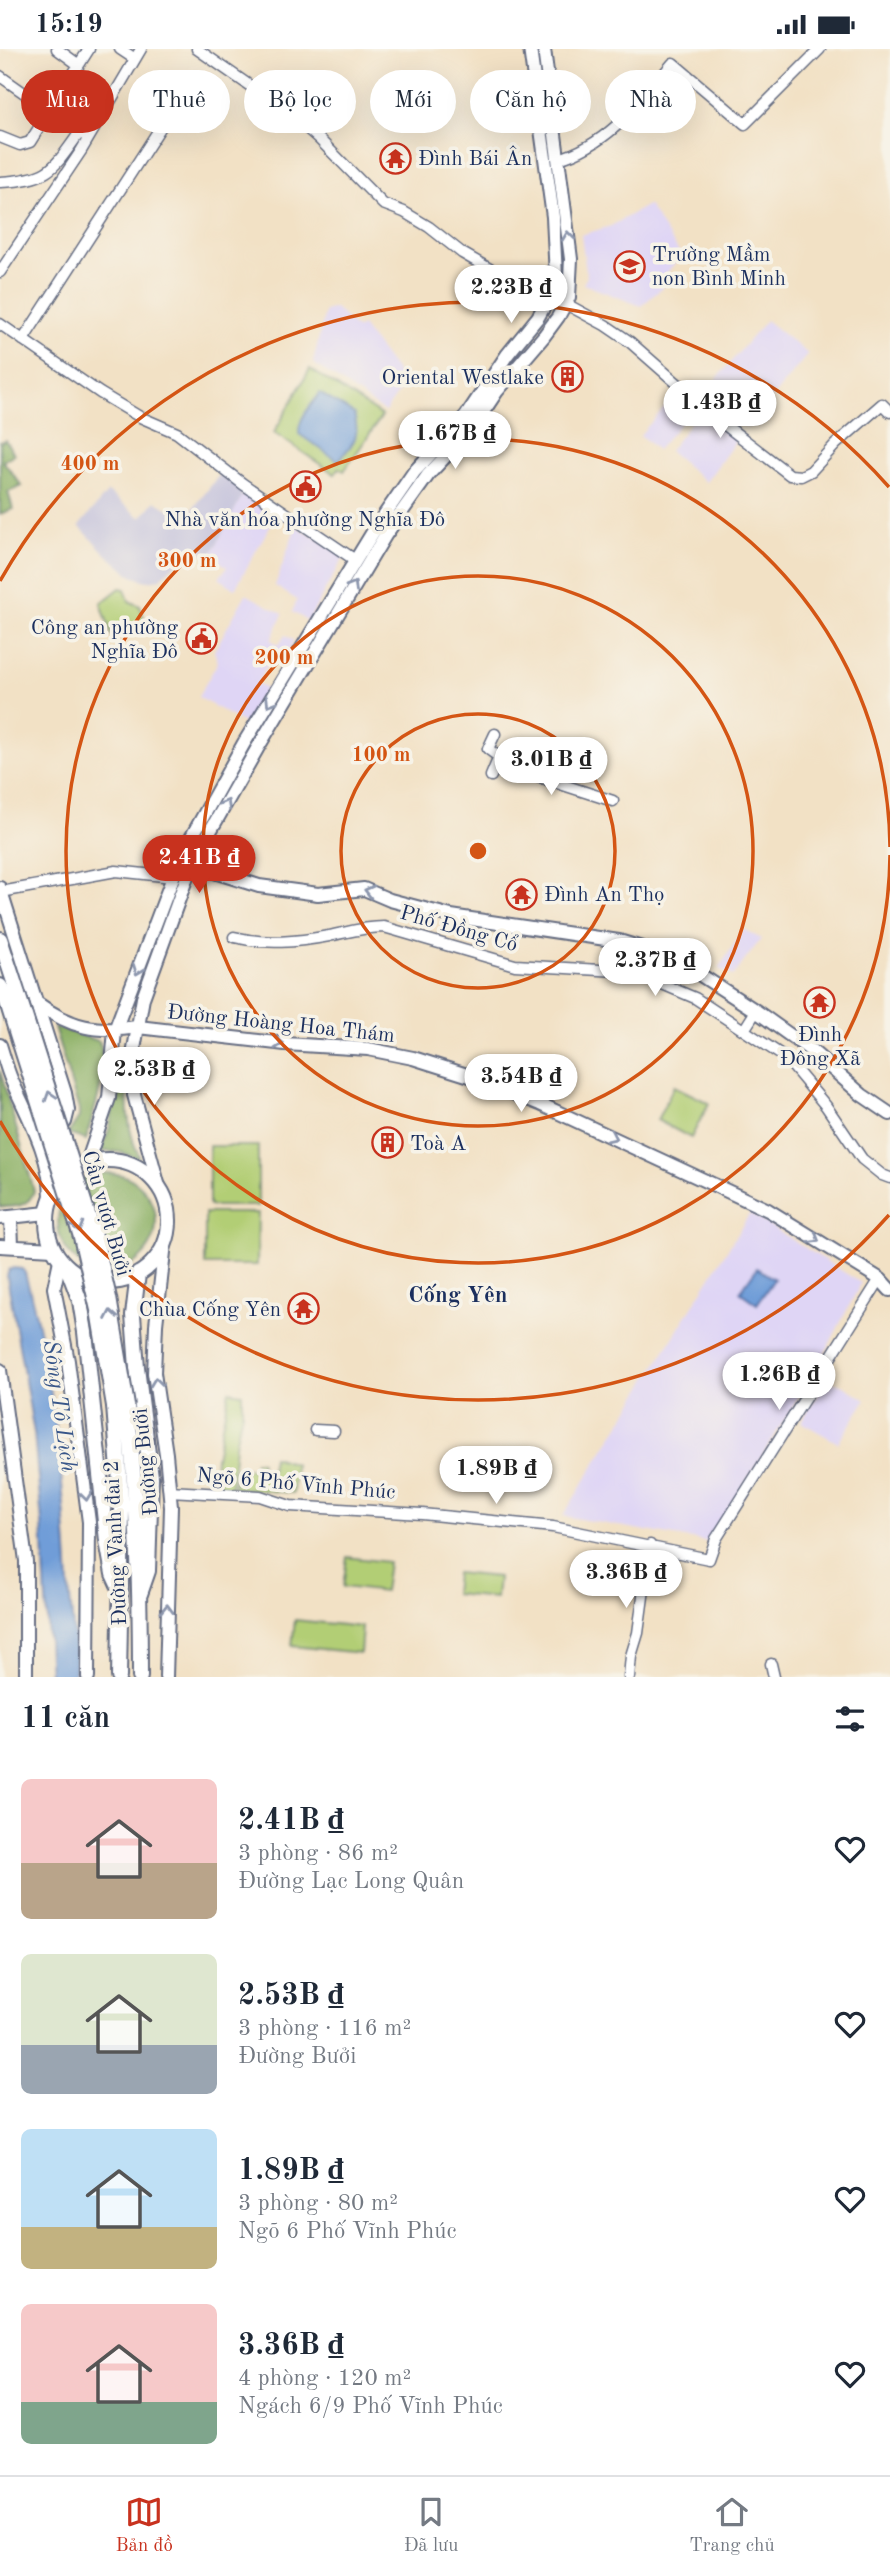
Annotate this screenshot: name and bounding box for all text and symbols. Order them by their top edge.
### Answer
text: 15:19 [35,12,103,38]
chip: Mua [21,70,114,133]
chip: Thuê [128,70,230,133]
chip: Bộ lọc [244,70,356,133]
chip: Mới [370,70,456,133]
chip: Căn hộ [470,70,591,133]
chip: Nhà [605,70,696,133]
temple icon: Đình Bái Ân [378,141,412,175]
place label: Đình Bái Ân [418,145,532,170]
one-way arrow [561,230,576,242]
place label: Trường Mầm non Bình Minh [652,243,786,290]
school or university icon: Trường Mầm non Bình Minh [612,249,646,283]
pin: 2.23B ₫ [446,265,576,325]
text: 2.23B ₫ [470,276,552,299]
building icon: Oriental Westlake [550,360,584,394]
place label: Oriental Westlake [382,368,544,389]
pin: 1.43B ₫ [655,381,785,440]
text: 1.43B ₫ [679,391,761,414]
pin: 1.67B ₫ [390,411,520,471]
text: 1.67B ₫ [414,422,496,445]
text: 400 m [60,454,120,475]
public building icon: Nhà văn hóa phường Nghĩa Đô [288,470,322,504]
place label: Nhà văn hóa phường Nghĩa Đô [165,510,445,531]
text: 300 m [157,551,217,572]
one-way arrow [345,581,358,594]
place label: Công an phường Nghĩa Đô [31,618,179,663]
public building icon: Công an phường Nghĩa Đô [184,622,218,656]
text: 200 m [254,648,314,669]
one-way arrow [265,695,278,708]
pin: 3.01B ₫ [486,737,616,797]
text: 100 m [351,745,411,766]
text: 3.01B ₫ [510,748,592,771]
one-way arrow [218,798,231,811]
pin: 2.41B ₫ [134,835,264,895]
centre of rings [466,839,490,863]
text: 2.41B ₫ [158,846,240,869]
temple icon: Đình An Thọ [504,877,538,911]
one-way arrow [363,885,375,899]
place label: Đình An Thọ [544,885,665,906]
street label: Phố Đồng Cổ [397,901,520,956]
pin: 2.37B ₫ [590,939,720,998]
text: 2.37B ₫ [614,949,696,972]
one-way arrow [133,963,147,975]
temple icon: Đình Đông Xã [803,985,837,1019]
street label: Đường Hoàng Hoa Thám [166,1002,396,1047]
place label: Đình Đông Xã [779,1025,861,1070]
one-way arrow [273,1035,284,1050]
pin: 2.53B ₫ [89,1047,219,1107]
pin: 3.54B ₫ [456,1055,586,1114]
text: 2.53B ₫ [113,1058,195,1081]
text: 3.54B ₫ [480,1065,562,1088]
one-way arrow [44,1091,58,1103]
building icon: Toà A [370,1126,404,1160]
one-way arrow [605,1129,617,1143]
place label: Toà A [410,1134,466,1155]
street label: Cầu vượt Bưởi [78,1148,135,1278]
one-way arrow [70,1221,85,1233]
one-way arrow [808,1230,821,1243]
district label: Cống Yên [408,1283,508,1307]
temple icon: Chùa Cống Yên [287,1292,321,1326]
place label: Chùa Cống Yên [139,1299,281,1321]
one-way arrow [104,1309,119,1321]
water label: Sông Tô Lịch [38,1339,80,1474]
pin: 1.26B ₫ [714,1353,844,1412]
text: 1.26B ₫ [738,1363,820,1386]
one-way arrow [148,1376,163,1388]
street label: Đường Bưởi [130,1407,163,1517]
pin: 1.89B ₫ [431,1447,561,1506]
text: 1.89B ₫ [455,1457,537,1480]
street label: Đường Vành đai 2 [102,1460,131,1626]
street label: Ngõ 6 Phố Vĩnh Phúc [196,1464,396,1504]
one-way arrow [78,1490,93,1502]
pin: 3.36B ₫ [561,1551,691,1610]
text: 3.36B ₫ [585,1561,667,1584]
one-way arrow [160,1603,175,1614]
icon: filters [831,1700,869,1738]
text: 11 căn [21,1704,110,1734]
text: 2.41B ₫ [238,1806,344,1836]
icon: home [77,1807,161,1891]
icon: heart [831,1830,869,1868]
text: 3 phòng · 86 m² [238,1842,398,1865]
text: Đường Lạc Long Quân [238,1870,464,1893]
text: 2.53B ₫ [238,1981,344,2011]
icon: home [77,1982,161,2066]
icon: heart [831,2005,869,2043]
text: 3 phòng · 116 m² [238,2017,411,2040]
text: Đường Bưởi [238,2045,356,2068]
text: 1.89B ₫ [238,2156,344,2186]
icon: home [77,2157,161,2241]
icon: heart [831,2180,869,2218]
text: 3 phòng · 80 m² [238,2192,398,2215]
text: Ngõ 6 Phố Vĩnh Phúc [238,2220,457,2243]
text: 3.36B ₫ [238,2331,344,2361]
icon: home [77,2332,161,2416]
icon: heart [831,2355,869,2393]
text: 4 phòng · 120 m² [238,2367,411,2390]
text: Ngách 6/9 Phố Vĩnh Phúc [238,2395,503,2418]
tab: Bản đồ [115,2493,173,2558]
tab: Đã lưu [404,2493,458,2558]
tab: Trang chủ [689,2493,775,2558]

